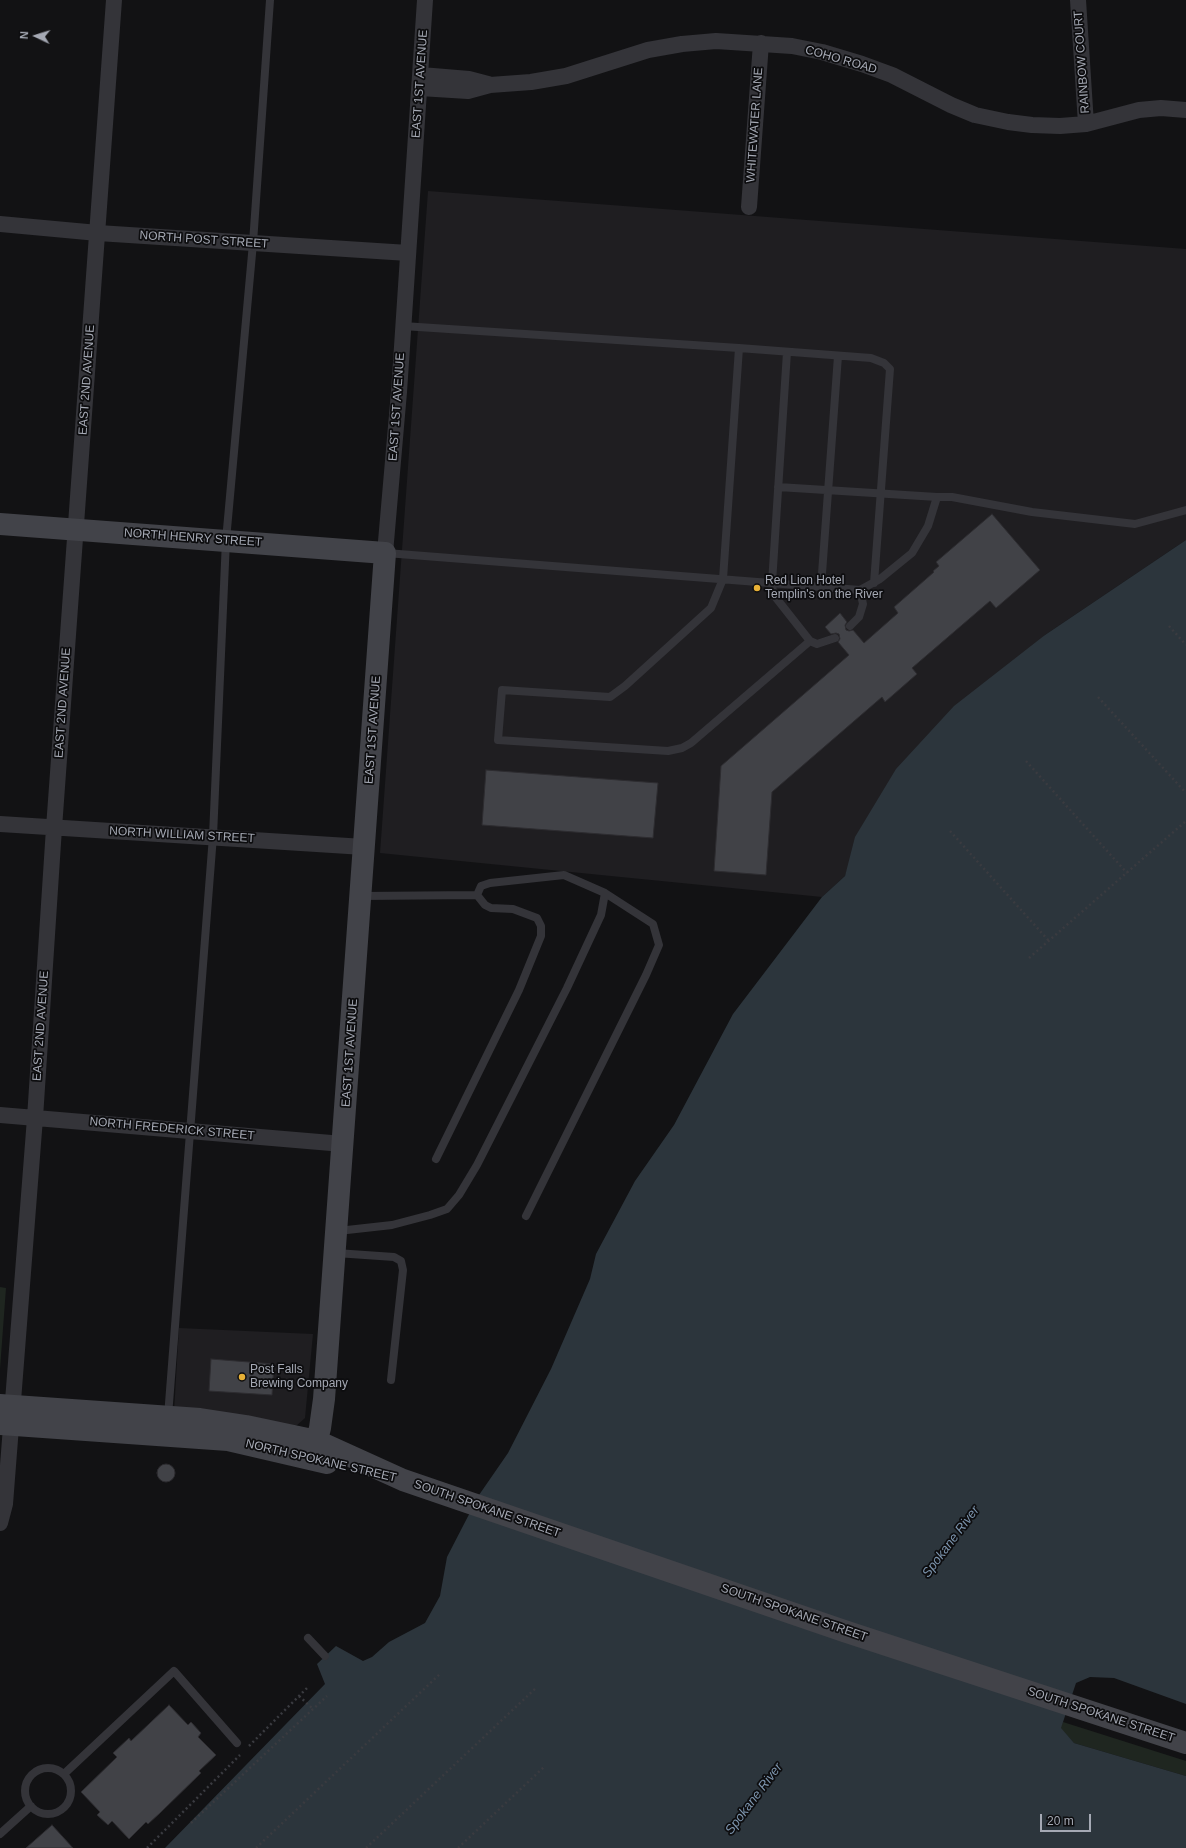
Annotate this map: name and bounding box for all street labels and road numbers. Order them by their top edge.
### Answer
street label: RAINBOW COURT [1071,10,1093,114]
street label: EAST 1ST AVENUE [409,29,431,139]
street label: COHO ROAD [803,43,879,77]
street label: WHITEWATER LANE [744,67,766,183]
street label: NORTH POST STREET [139,228,269,252]
street label: EAST 2ND AVENUE [76,324,98,436]
street label: EAST 1ST AVENUE [386,352,408,462]
street label: NORTH HENRY STREET [124,526,262,550]
street label: EAST 2ND AVENUE [52,647,74,759]
street label: EAST 1ST AVENUE [362,675,384,785]
street label: NORTH WILLIAM STREET [109,824,255,846]
street label: EAST 2ND AVENUE [30,970,52,1082]
street label: EAST 1ST AVENUE [339,998,361,1108]
street label: NORTH FREDERICK STREET [89,1115,255,1143]
street label: NORTH SPOKANE STREET [244,1437,398,1485]
street label: SOUTH SPOKANE STREET [412,1477,562,1541]
street label: SOUTH SPOKANE STREET [719,1581,869,1645]
street label: SOUTH SPOKANE STREET [1026,1684,1176,1746]

